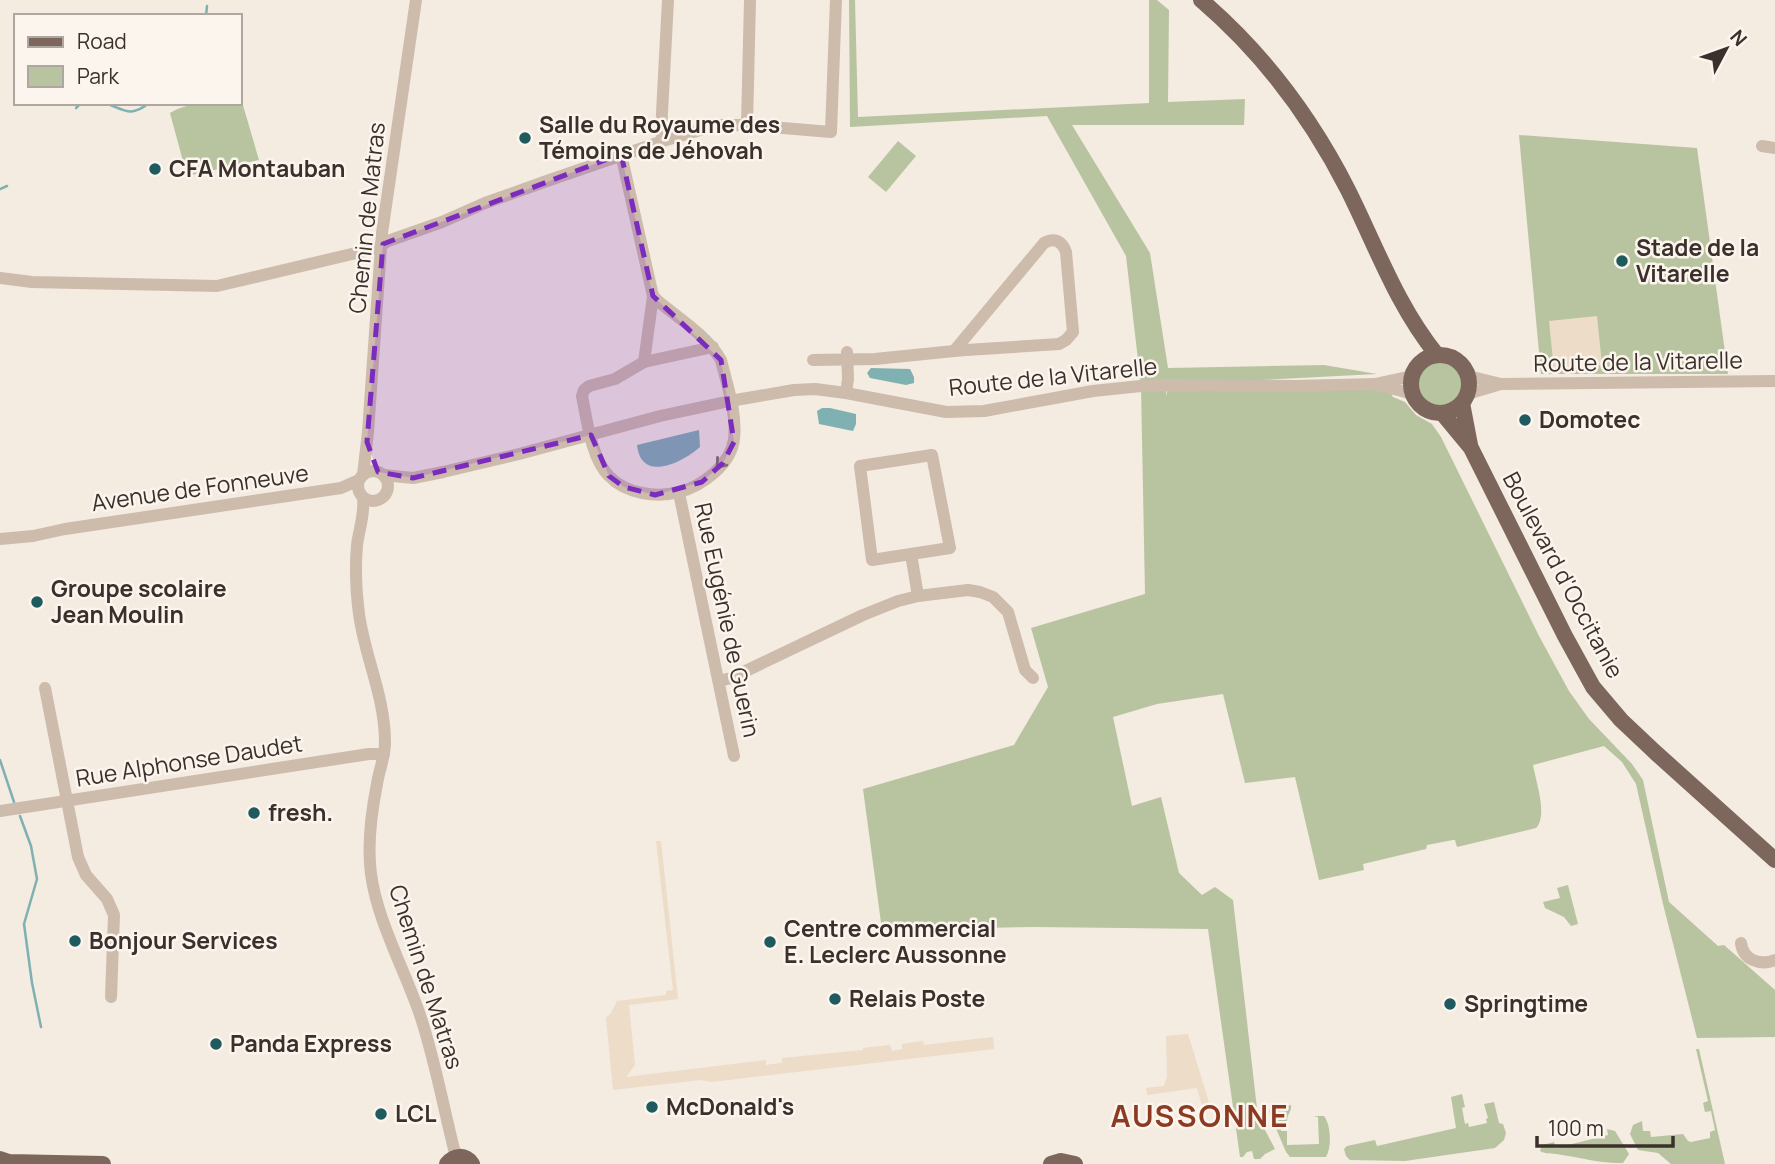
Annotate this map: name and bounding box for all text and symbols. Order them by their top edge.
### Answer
legend [14,14,242,105]
north arrow [1691,14,1761,84]
text: N [1725,24,1753,52]
text: Road [77,27,127,55]
text: Park [77,62,119,90]
place label: Salle du Royaume des Témoins de Jéhovah [539,108,780,166]
street label: Chemin de Matras [340,121,392,315]
marker: Salle du Royaume des Témoins de Jéhovah [517,130,533,146]
place label: CFA Montauban [169,152,345,184]
marker: CFA Montauban [147,161,163,177]
place label: Stade de la Vitarelle [1636,231,1759,289]
marker: Stade de la Vitarelle [1614,253,1630,269]
street label: Route de la Vitarelle [1533,343,1743,379]
street label: Route de la Vitarelle [947,349,1159,403]
place label: Domotec [1539,403,1640,435]
marker: Domotec [1517,412,1533,428]
street label: Avenue de Fonneuve [89,456,310,518]
one-way arrow [716,457,729,469]
street label: Boulevard d'Occitanie [1496,466,1632,683]
street label: Rue Eugénie de Guerin [687,500,768,740]
place label: Groupe scolaire Jean Moulin [51,572,227,630]
marker: Groupe scolaire Jean Moulin [29,594,45,610]
street label: Rue Alphonse Daudet [73,726,304,794]
place label: fresh. [268,796,333,828]
marker: fresh. [246,805,262,821]
street label: Chemin de Matras [382,880,472,1073]
place label: Centre commercial E. Leclerc Aussonne [784,912,1007,970]
place label: Bonjour Services [89,924,278,956]
marker: Bonjour Services [67,933,83,949]
marker: Centre commercial E. Leclerc Aussonne [762,934,778,950]
place label: Relais Poste [849,982,985,1014]
place label: Springtime [1464,987,1588,1019]
marker: Relais Poste [827,991,843,1007]
marker: Springtime [1442,996,1458,1012]
place label: Panda Express [230,1027,392,1059]
marker: Panda Express [208,1036,224,1052]
place label: McDonald's [666,1090,794,1122]
district label: AUSSONNE [1110,1095,1290,1136]
place label: LCL [395,1097,437,1129]
marker: McDonald's [644,1099,660,1115]
scale bar [1537,1104,1674,1148]
marker: LCL [373,1106,389,1122]
text: 100 m [1548,1114,1604,1142]

